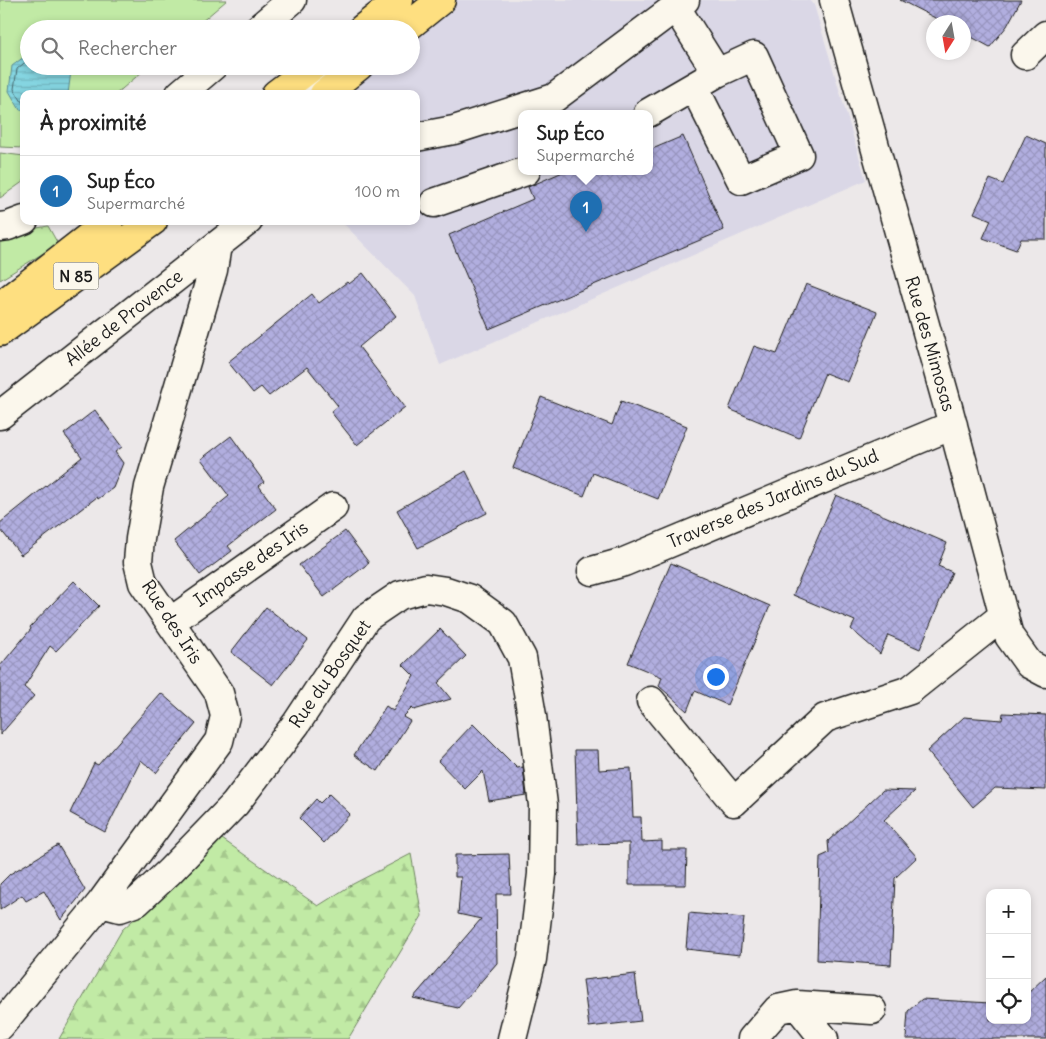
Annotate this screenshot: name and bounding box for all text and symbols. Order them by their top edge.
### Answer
north arrow [926,15,971,60]
search box [20,20,420,75]
icon: search [38,34,66,62]
text: Rechercher [78,36,177,60]
text: À proximité [40,109,147,136]
popup [518,110,653,175]
text: Sup Éco [536,121,604,145]
text: Supermarché [536,145,635,165]
text: Sup Éco [87,169,155,193]
text: 1 [53,181,59,201]
text: 100 m [355,181,400,201]
pin: 1 [570,191,602,232]
text: Supermarché [87,193,185,213]
road number: N 85 [54,262,98,290]
street label: Allée de Provence [60,264,187,371]
street label: Rue des Mimosas [900,274,961,414]
street label: Traverse des Jardins du Sud [664,444,882,553]
street label: Impasse des Iris [189,516,312,612]
street label: Rue des Iris [137,575,208,668]
street label: Rue du Bosquet [284,615,376,732]
your location [703,664,729,690]
map controls [986,889,1031,1024]
button: + [986,889,1031,934]
button: − [986,934,1031,979]
button: locate [986,979,1031,1024]

